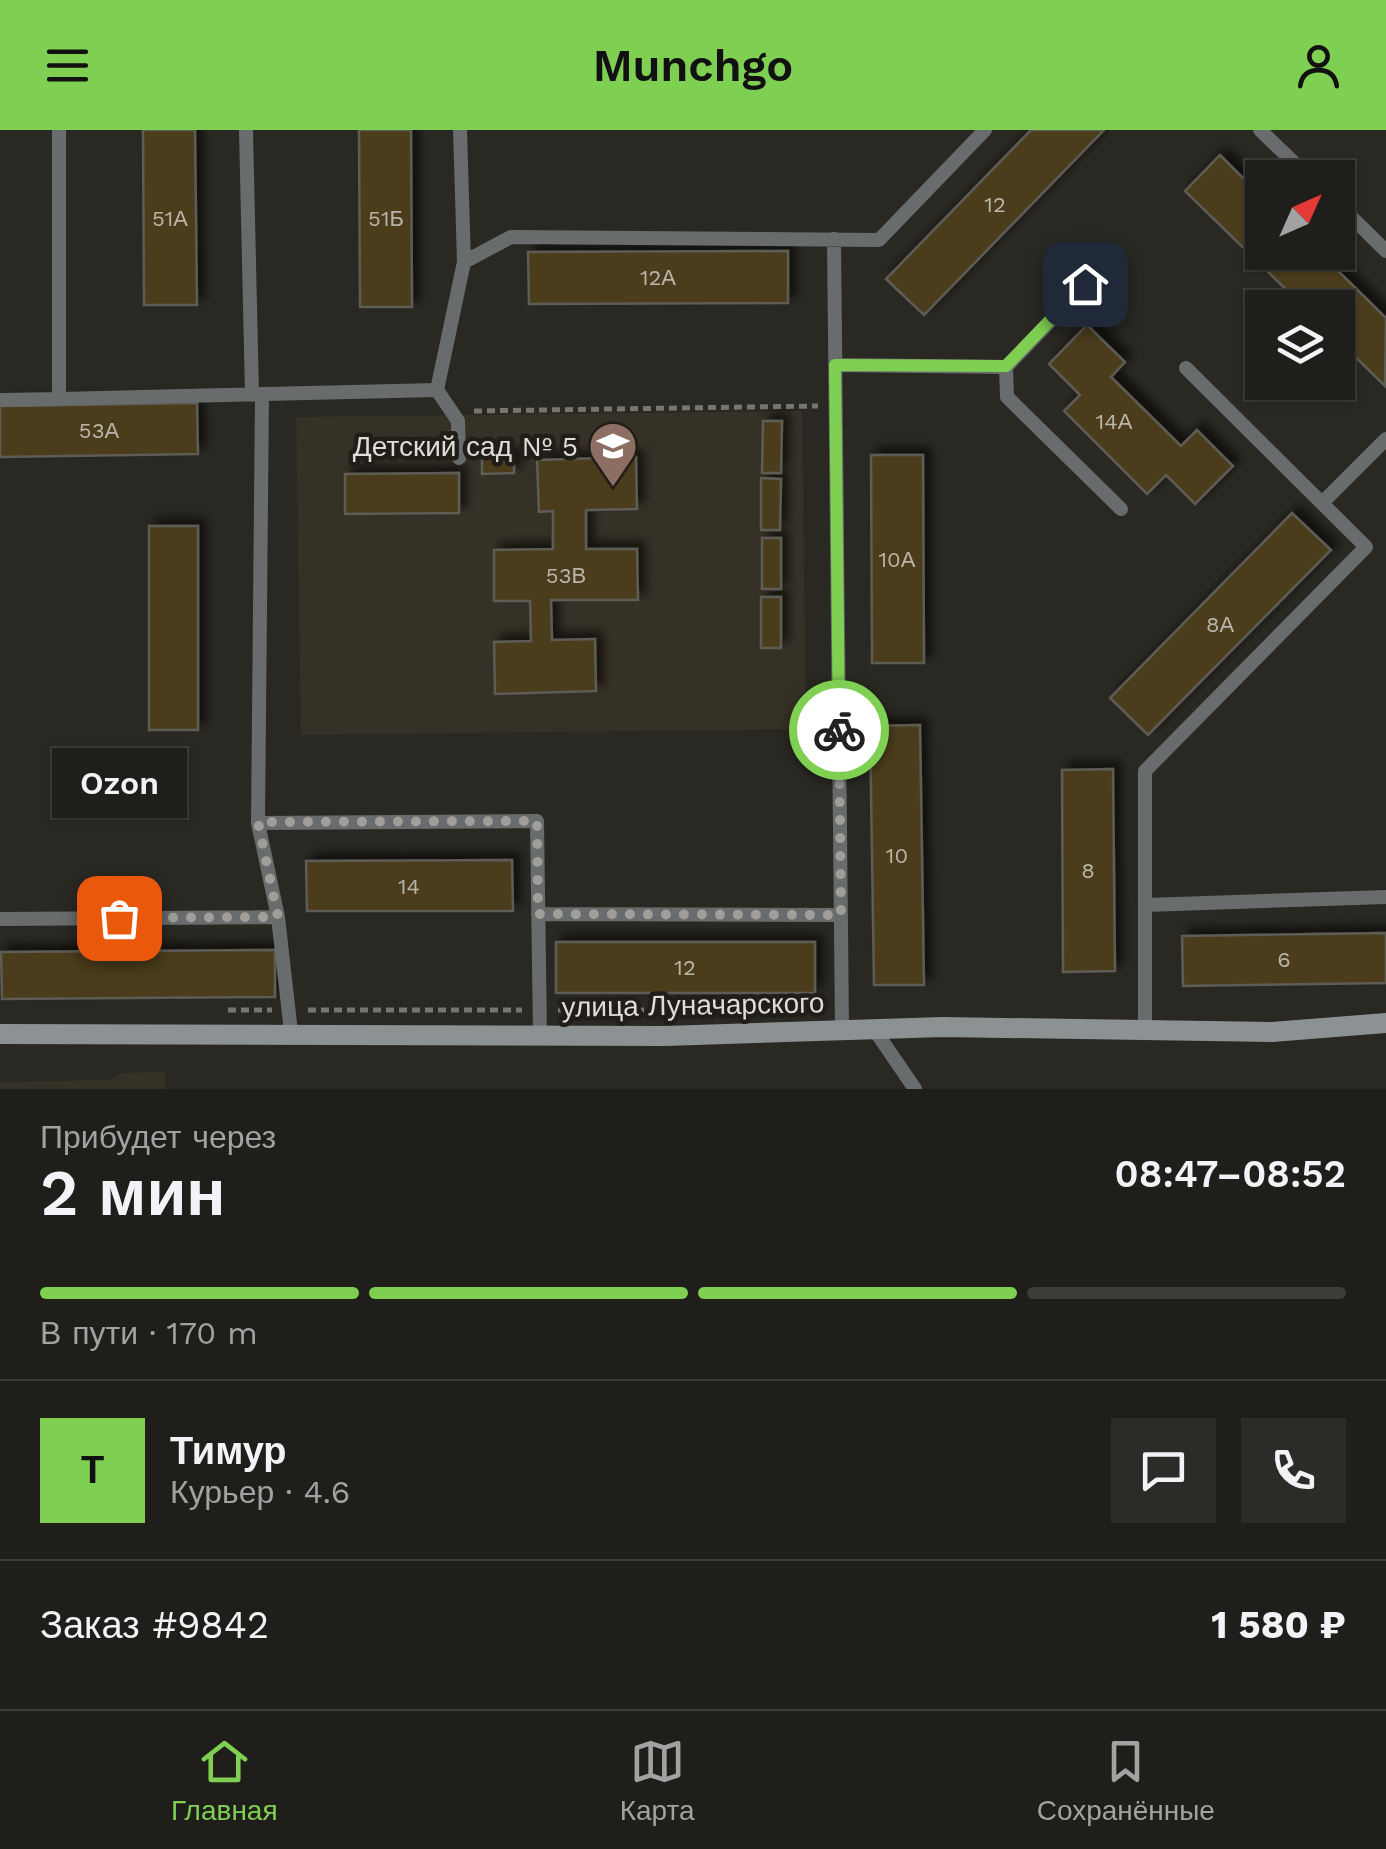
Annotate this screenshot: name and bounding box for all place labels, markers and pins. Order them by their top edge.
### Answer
pin [1043,242,1128,327]
school or university icon: Детский сад № 5 [587,420,639,488]
place label: Детский сад № 5 [353,430,578,463]
callout: Ozon [52,748,186,818]
pin [77,876,162,961]

